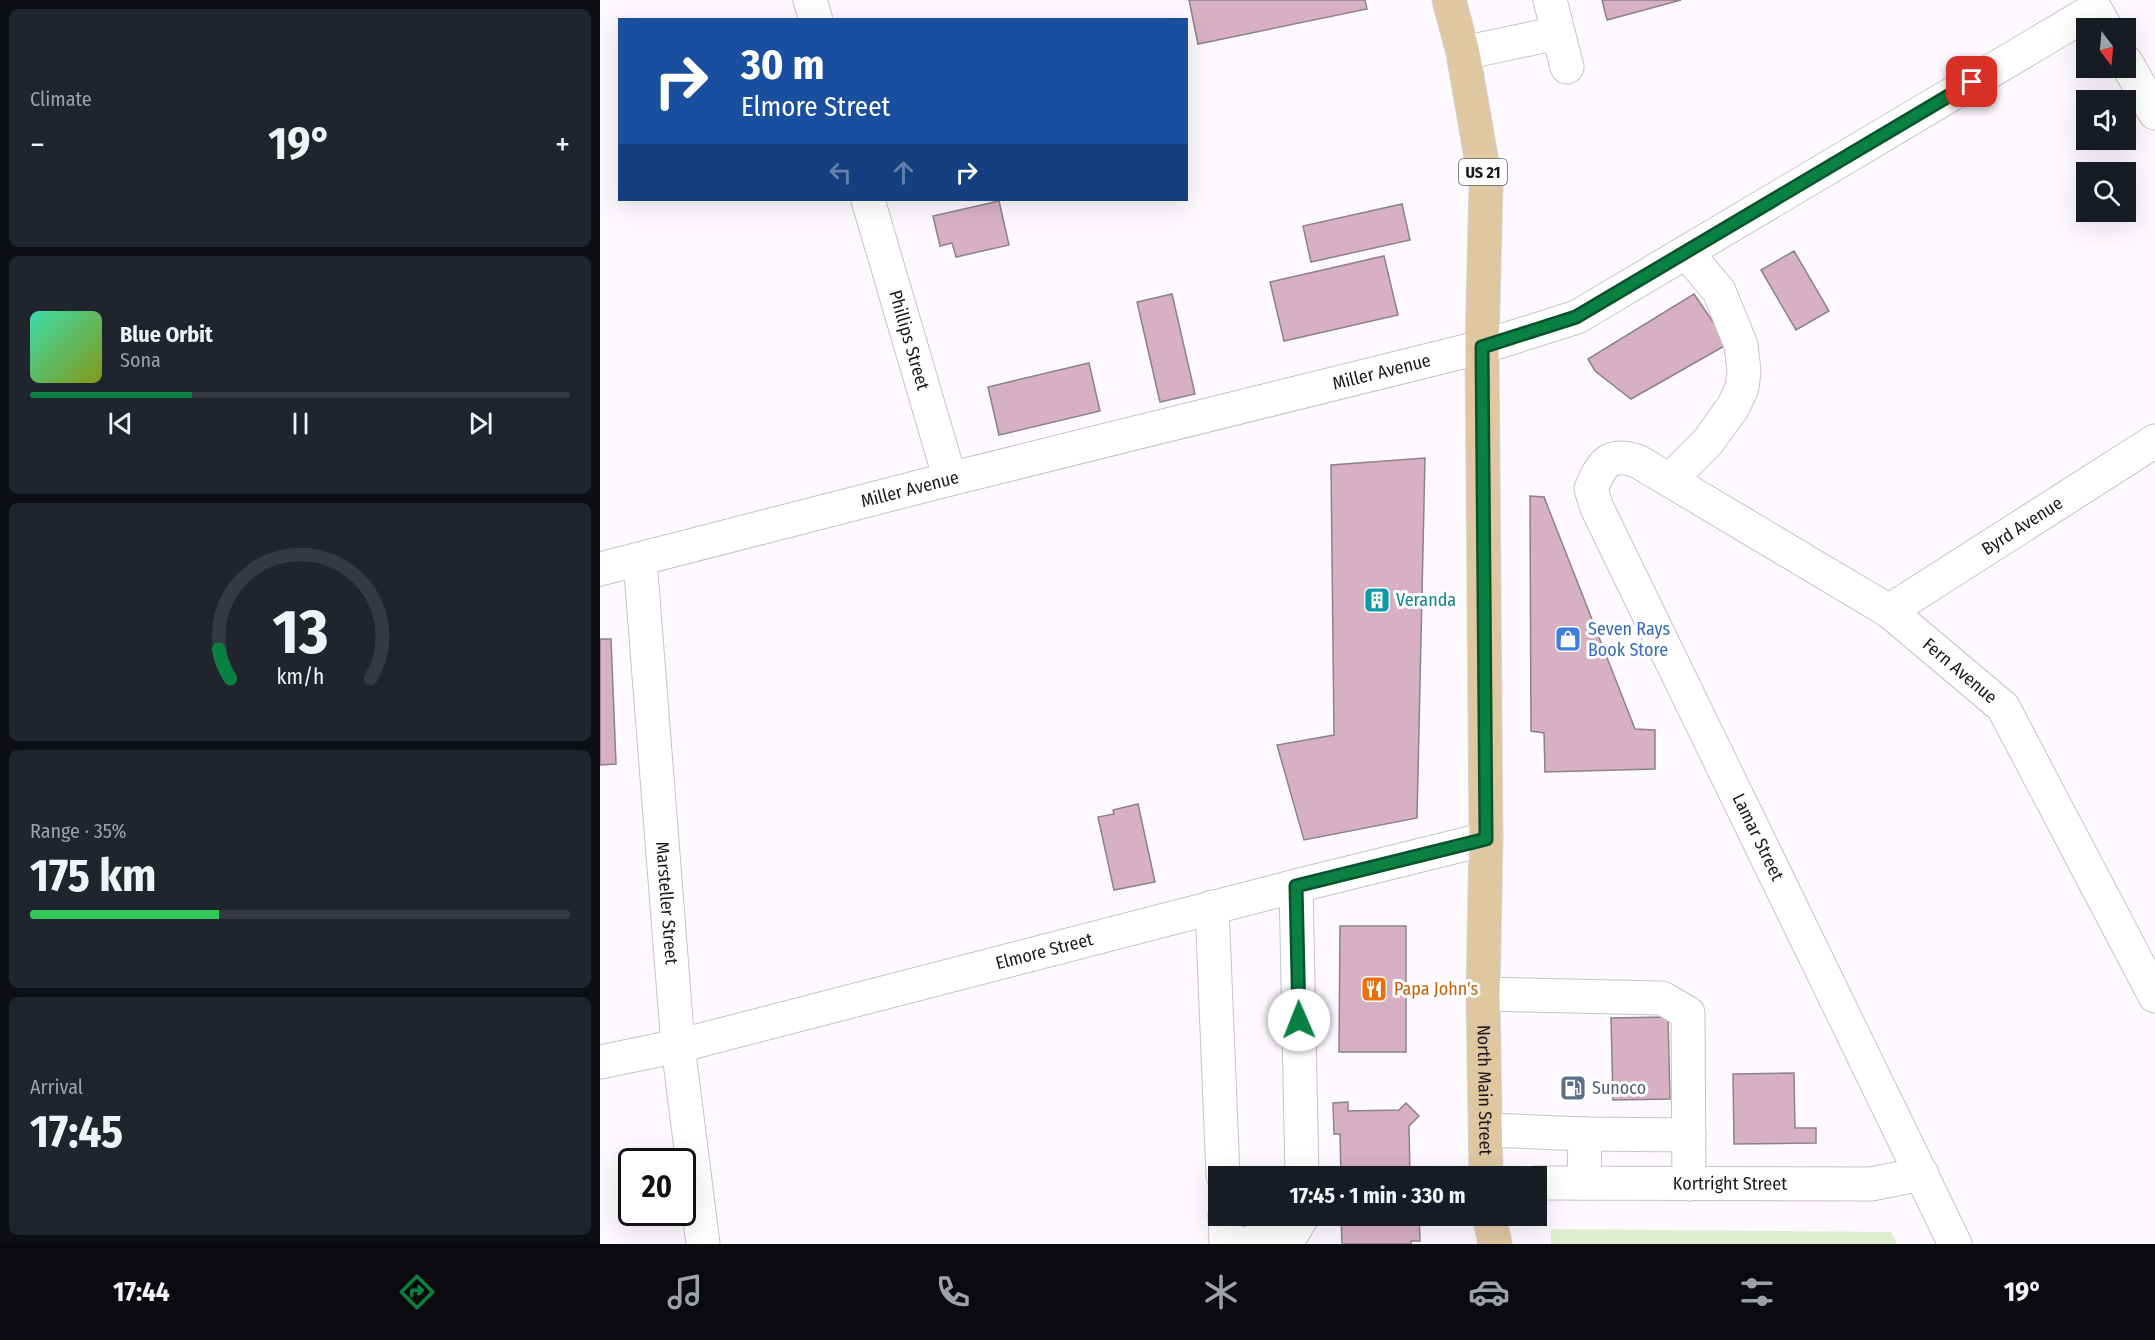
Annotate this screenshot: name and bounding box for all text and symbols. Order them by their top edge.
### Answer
north arrow [2076,18,2136,78]
map controls [2076,18,2136,222]
text: 30 m [741,40,825,90]
icon: right [642,42,720,120]
pin [1946,56,1997,107]
icon: arrive [1955,65,1988,98]
text: Climate [30,87,92,111]
button: sound [2076,90,2136,150]
text: Elmore Street [741,91,890,123]
text: 19° [268,117,332,171]
text: − [30,125,45,165]
text: + [555,125,570,165]
icon: left [824,156,857,189]
icon: ahead [887,156,920,189]
icon: right [950,156,983,189]
road number: US 21 [1459,159,1507,185]
button: search [2076,162,2136,222]
street label: Phillips Street [884,288,934,393]
text: Blue Orbit [120,321,213,348]
text: Sona [120,348,161,372]
street label: Miller Avenue [1330,349,1433,395]
icon: previous [104,407,137,440]
icon: pause [284,407,317,440]
icon: next [464,407,497,440]
street label: Miller Avenue [859,466,961,512]
street label: Byrd Avenue [1978,492,2067,560]
building icon: Veranda [1362,585,1392,615]
place label: Veranda [1396,589,1456,611]
text: 13 [272,595,328,670]
place label: Seven Rays Book Store [1588,618,1670,661]
shop icon: Seven Rays Book Store [1553,624,1583,654]
street label: Fern Avenue [1918,633,2002,708]
text: km/h [276,664,324,690]
street label: Lamar Street [1727,790,1789,884]
text: Range · 35% [30,819,126,843]
street label: Marsteller Street [651,841,683,965]
text: 175 km [30,849,156,903]
street label: Elmore Street [993,928,1095,974]
restaurant icon: Papa John's [1359,974,1389,1004]
place label: Papa John's [1394,978,1478,1000]
position arrow [1267,988,1331,1052]
street label: North Main Street [1473,1025,1497,1156]
fuel station icon: Sunoco [1558,1073,1588,1103]
text: Arrival [30,1075,83,1099]
place label: Sunoco [1592,1077,1646,1099]
text: 17:45 [30,1105,123,1159]
speed limit sign: 20 [618,1148,696,1226]
street label: Kortright Street [1673,1172,1787,1195]
text: 17:45 · 1 min · 330 m [1290,1182,1465,1209]
icon: directions [396,1271,438,1313]
icon: music [664,1271,706,1313]
icon: phone [932,1271,974,1313]
icon: climate [1200,1271,1242,1313]
icon: car [1468,1271,1510,1313]
icon: filters [1736,1271,1778,1313]
text: 17:44 [113,1276,170,1308]
text: 19° [2004,1276,2042,1308]

